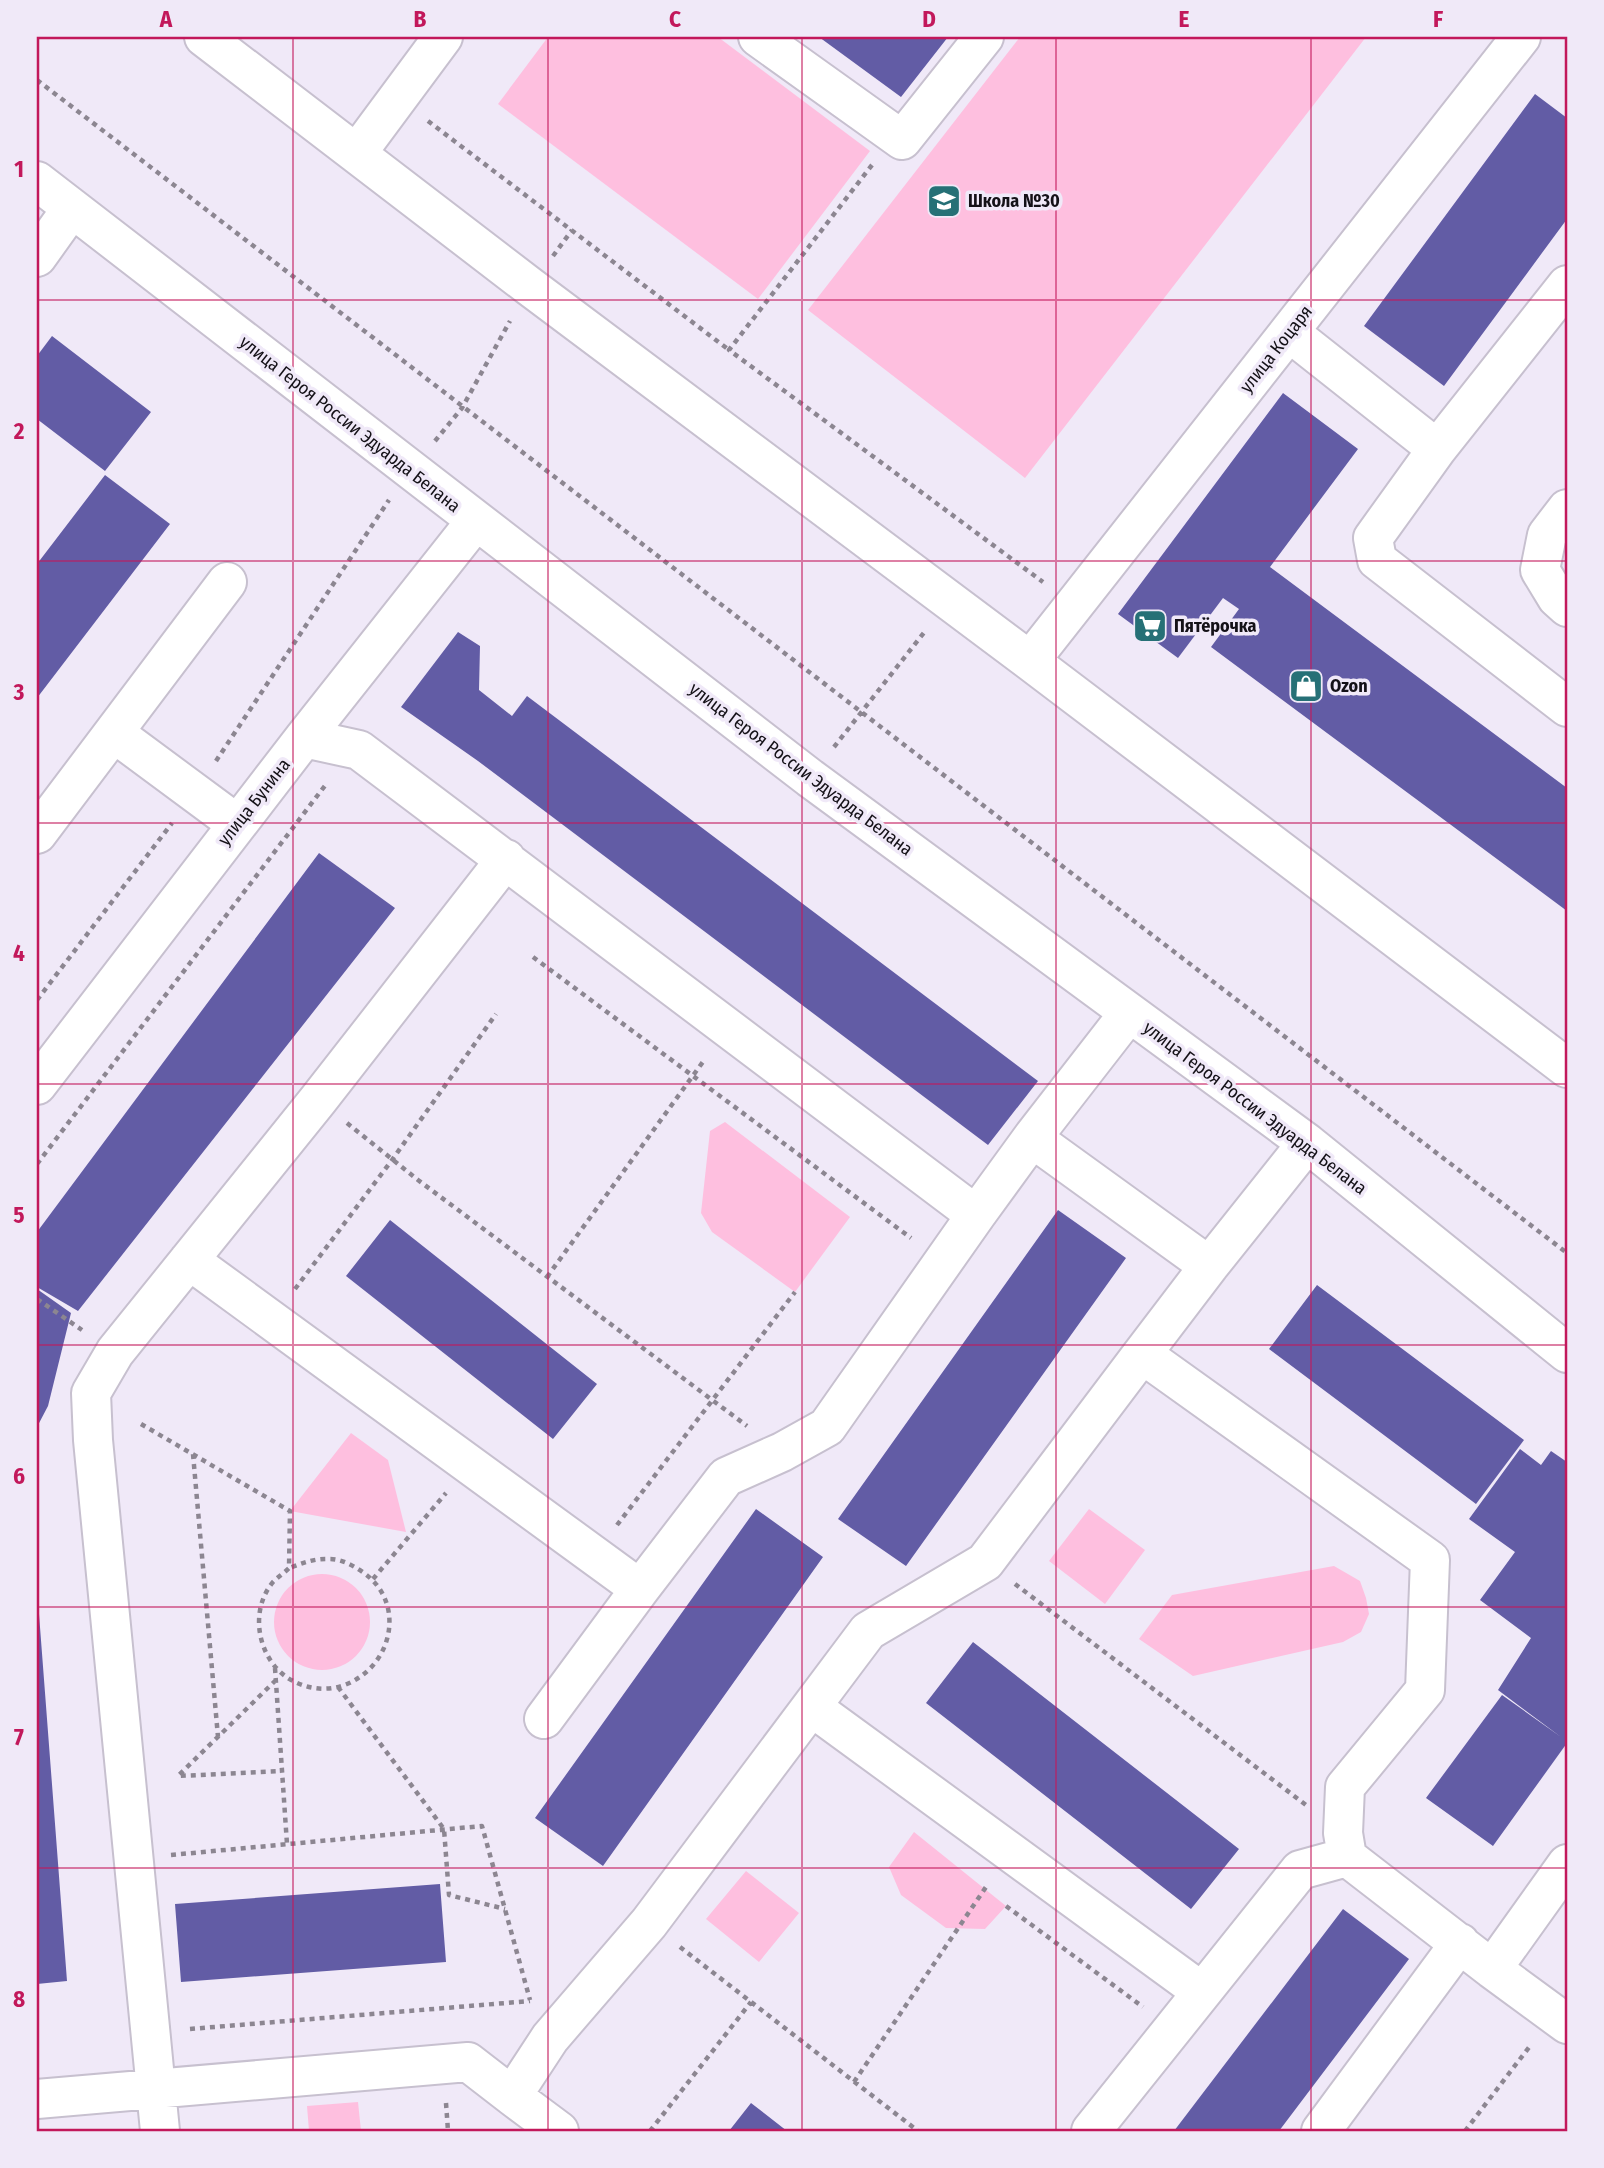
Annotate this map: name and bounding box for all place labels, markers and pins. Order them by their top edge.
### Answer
school or university icon: Школа №30 [925,182,963,220]
place label: Школа №30 [968,190,1060,212]
supermarket icon: Пятёрочка [1131,607,1169,645]
place label: Пятёрочка [1174,615,1256,637]
shop icon: Ozon [1287,667,1325,705]
place label: Ozon [1330,675,1368,697]

